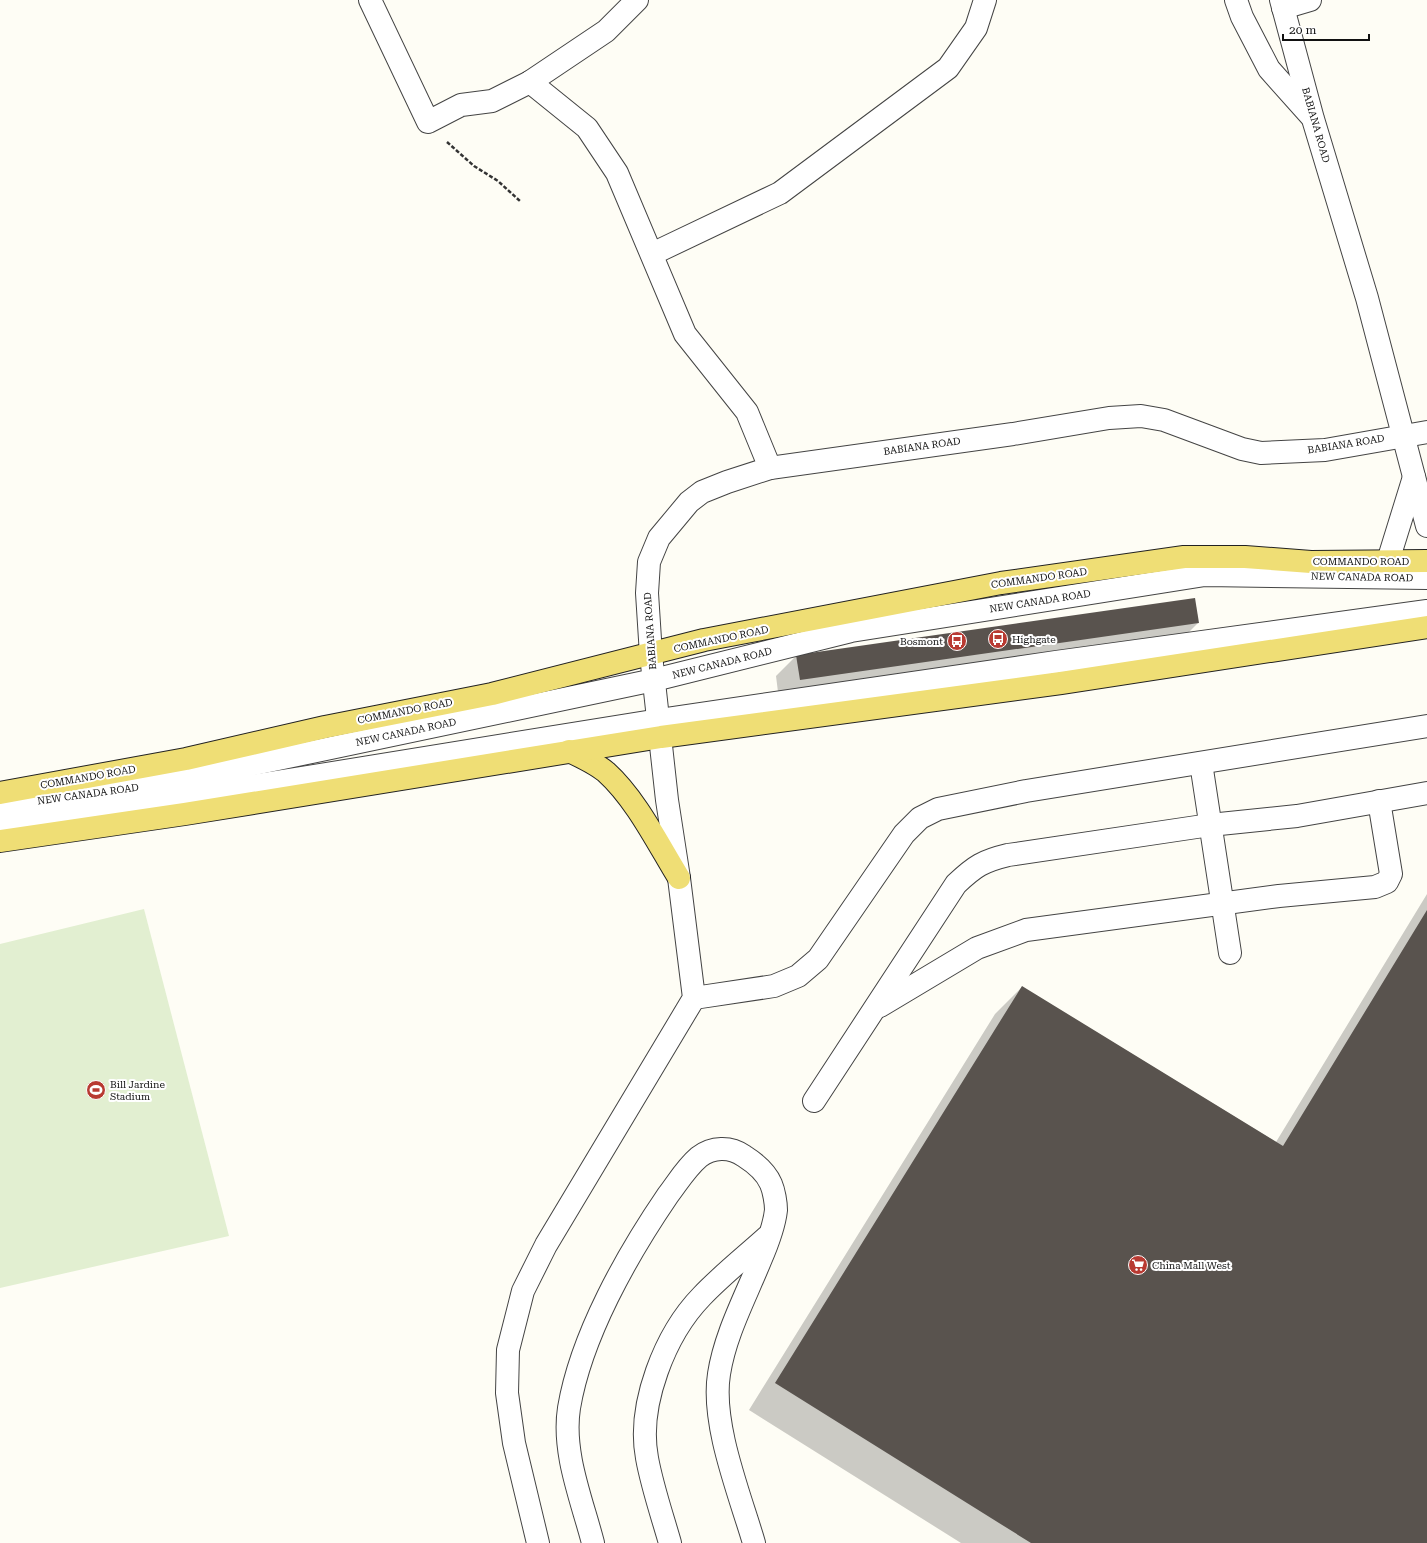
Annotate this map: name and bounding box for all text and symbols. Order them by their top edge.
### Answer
scale bar [1283,16,1369,42]
text: 20 m [1289,23,1316,37]
street label: BABIANA ROAD [1300,86,1332,164]
street label: BABIANA ROAD [1307,432,1386,456]
street label: BABIANA ROAD [883,435,962,457]
street label: COMMANDO ROAD [1313,556,1410,567]
street label: COMMANDO ROAD [990,566,1088,590]
street label: NEW CANADA ROAD [1311,571,1414,583]
street label: NEW CANADA ROAD [989,588,1092,614]
street label: BABIANA ROAD [642,592,658,670]
street label: COMMANDO ROAD [673,624,770,654]
bus stop icon: Highgate [987,628,1009,650]
bus stop icon: Bosmont [946,630,968,652]
place label: Highgate [1012,634,1056,645]
place label: Bosmont [900,636,943,647]
street label: NEW CANADA ROAD [671,645,773,681]
street label: COMMANDO ROAD [356,696,454,726]
street label: NEW CANADA ROAD [355,716,458,748]
street label: COMMANDO ROAD [39,763,137,791]
street label: NEW CANADA ROAD [36,781,140,807]
sports icon: Bill Jardine Stadium [85,1079,107,1101]
place label: Bill Jardine Stadium [110,1079,165,1102]
supermarket icon: China Mall West [1127,1254,1149,1276]
place label: China Mall West [1152,1260,1231,1271]

